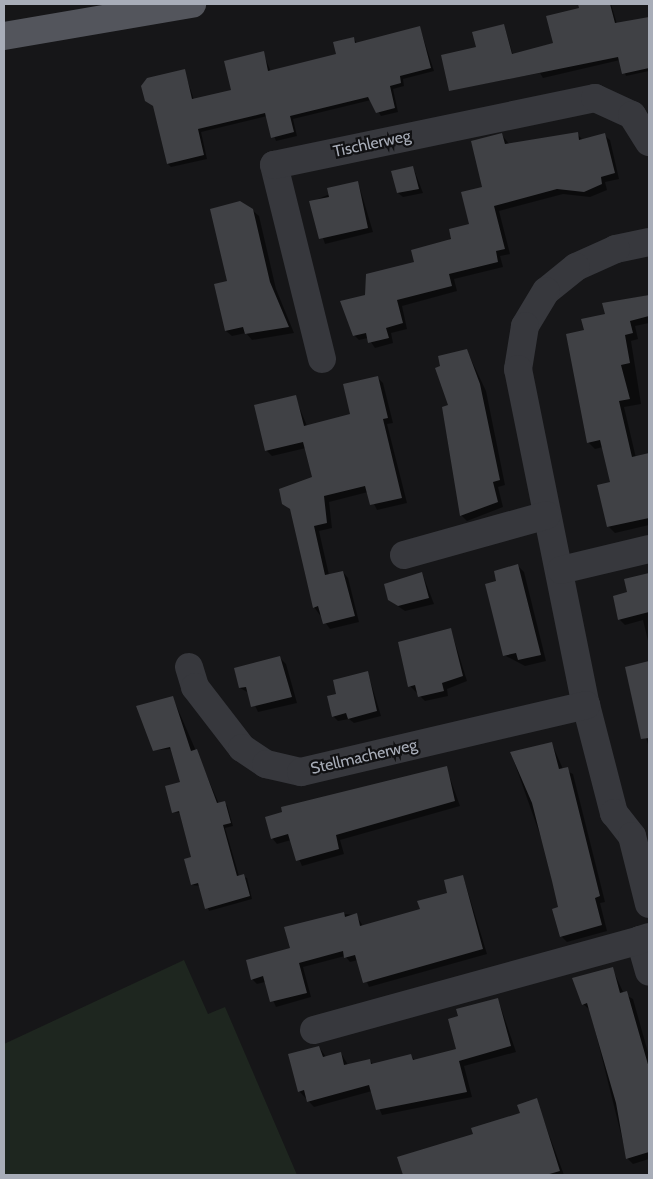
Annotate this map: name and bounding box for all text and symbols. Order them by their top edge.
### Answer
street label: Tischlerweg [331,126,413,162]
street label: Stellmacherweg [309,735,419,779]

